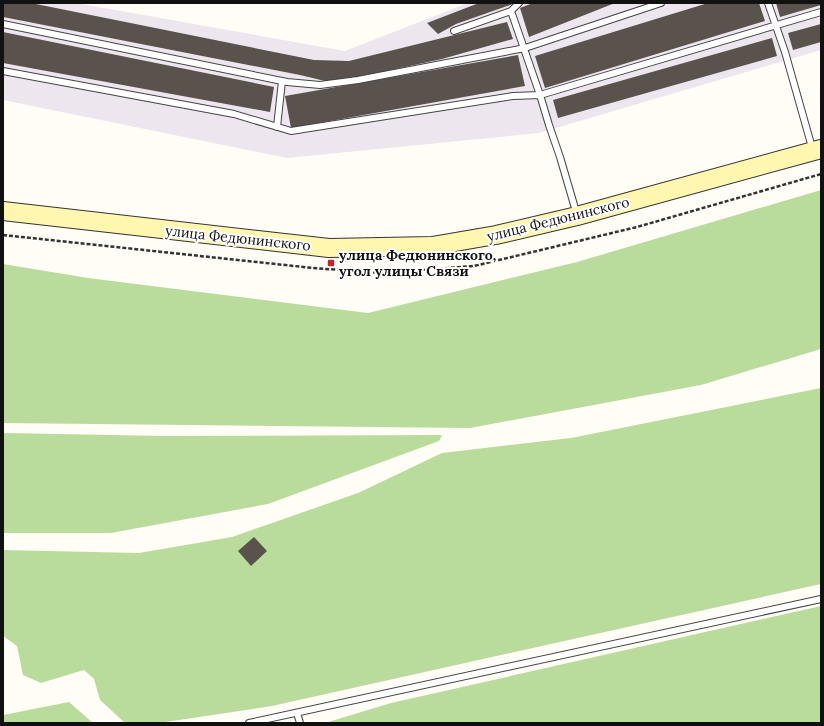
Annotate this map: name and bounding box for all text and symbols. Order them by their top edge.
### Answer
street label: улица Федюнинского [485,193,631,245]
street label: улица Федюнинского [164,221,312,255]
place label: улица Федюнинского, угол улицы Связи [339,246,496,280]
marker: улица Федюнинского, угол улицы Связи [326,258,336,268]

